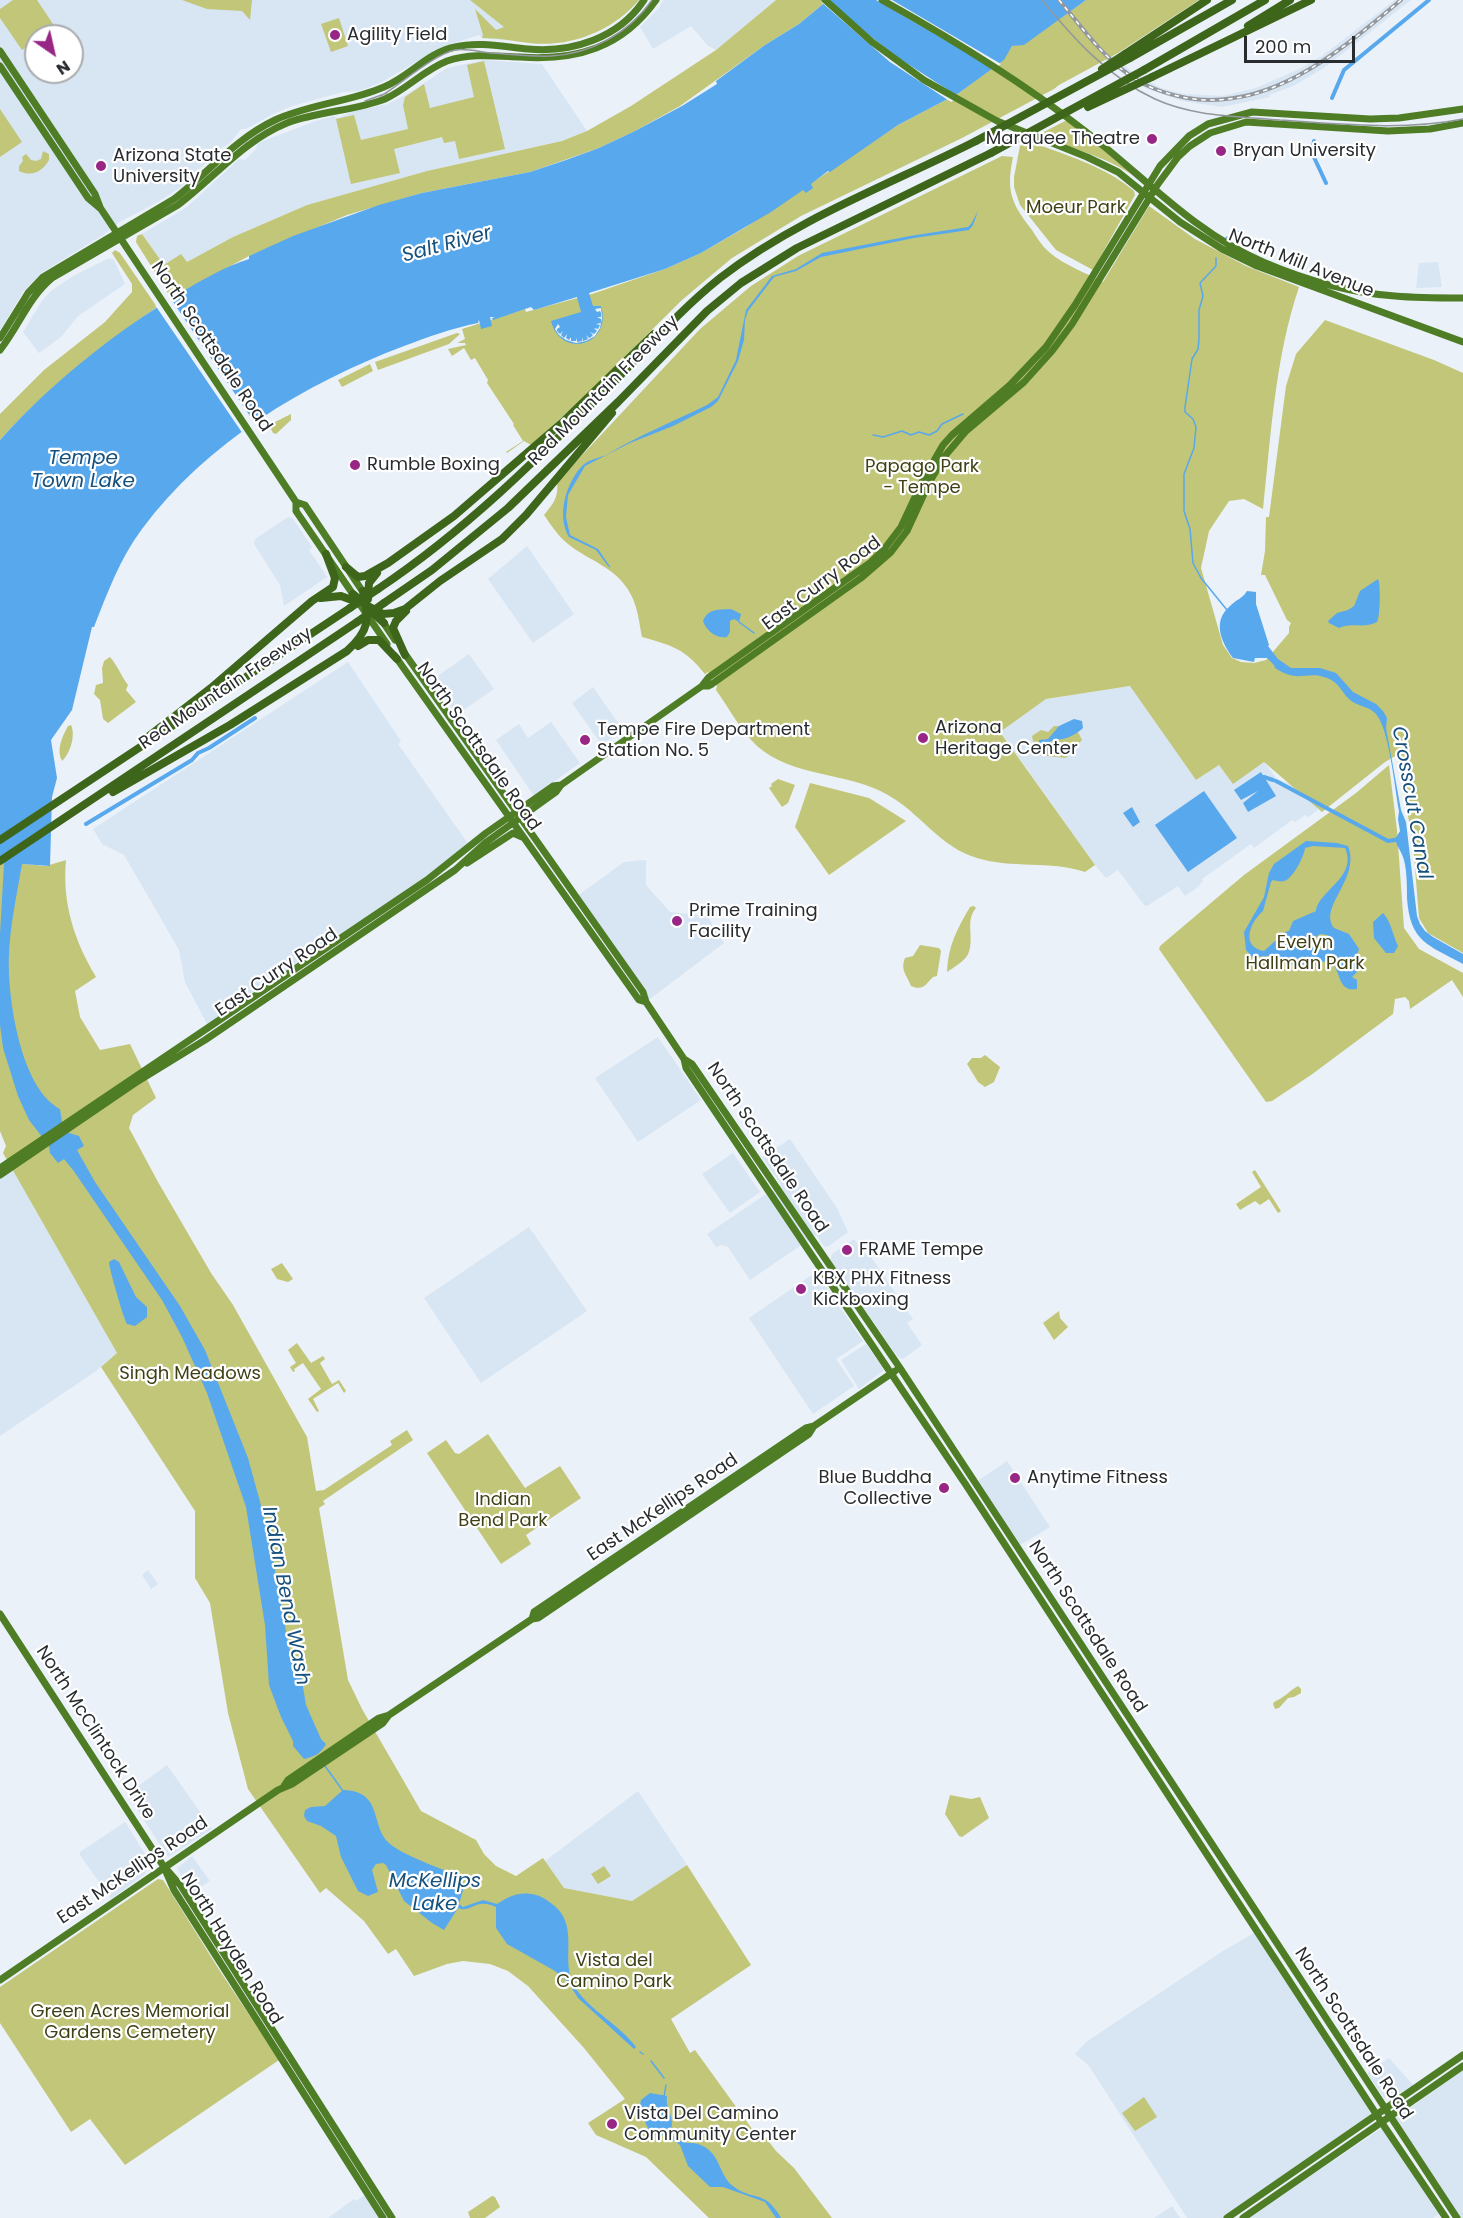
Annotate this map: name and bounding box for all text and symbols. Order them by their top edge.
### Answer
north arrow [24,24,84,84]
place label: Agility Field [347,24,447,46]
scale bar [1247,24,1358,62]
marker: Agility Field [328,28,342,42]
text: 200 m [1255,34,1311,59]
text: N [52,55,75,81]
place label: Marquee Theatre [986,128,1140,150]
marker: Marquee Theatre [1145,132,1159,146]
place label: Bryan University [1233,140,1376,162]
marker: Bryan University [1214,144,1228,158]
place label: Arizona State University [113,145,231,188]
marker: Arizona State University [94,159,108,173]
park label: Moeur Park [1026,197,1126,219]
water label: Salt River [400,222,494,268]
street label: North Mill Avenue [1225,225,1377,303]
street label: North Scottsdale Road [146,258,276,436]
street label: Red Mountain Freeway [524,311,684,471]
water label: Tempe Town Lake [31,447,135,494]
place label: Rumble Boxing [367,454,500,476]
park label: Papago Park - Tempe [865,456,979,498]
marker: Rumble Boxing [348,458,362,472]
street label: East Curry Road [759,532,885,636]
street label: Red Mountain Freeway [135,623,317,755]
street label: North Scottsdale Road [412,659,544,835]
place label: Arizona Heritage Center [935,717,1078,760]
place label: Tempe Fire Department Station No. 5 [597,719,810,762]
water label: Crosscut Canal [1386,725,1436,881]
marker: Arizona Heritage Center [916,731,930,745]
marker: Tempe Fire Department Station No. 5 [578,733,592,747]
place label: Prime Training Facility [689,900,818,942]
marker: Prime Training Facility [670,914,684,928]
street label: East Curry Road [212,924,342,1022]
park label: Evelyn Hallman Park [1245,932,1365,974]
street label: North Scottsdale Road [702,1059,832,1237]
place label: FRAME Tempe [859,1239,983,1261]
marker: FRAME Tempe [840,1243,854,1257]
place label: KBX PHX Fitness Kickboxing [813,1268,951,1310]
marker: KBX PHX Fitness Kickboxing [794,1282,808,1296]
park label: Singh Meadows [119,1363,261,1385]
street label: East McKellips Road [584,1450,742,1566]
place label: Blue Buddha Collective [818,1467,932,1510]
place label: Anytime Fitness [1027,1467,1168,1489]
marker: Anytime Fitness [1008,1471,1022,1485]
marker: Blue Buddha Collective [937,1481,951,1495]
park label: Indian Bend Park [458,1489,548,1532]
water label: Indian Bend Wash [256,1505,314,1687]
street label: North Scottsdale Road [1023,1537,1151,1717]
street label: North McClintock Drive [31,1642,159,1824]
street label: East McKellips Road [54,1813,212,1929]
street label: North Hayden Road [175,1869,287,2029]
water label: McKellips Lake [389,1870,481,1917]
street label: North Scottsdale Road [1289,1944,1417,2124]
park label: Vista del Camino Park [556,1950,672,1992]
park label: Green Acres Memorial Gardens Cemetery [31,2001,229,2044]
place label: Vista Del Camino Community Center [624,2103,796,2146]
marker: Vista Del Camino Community Center [605,2117,619,2131]

